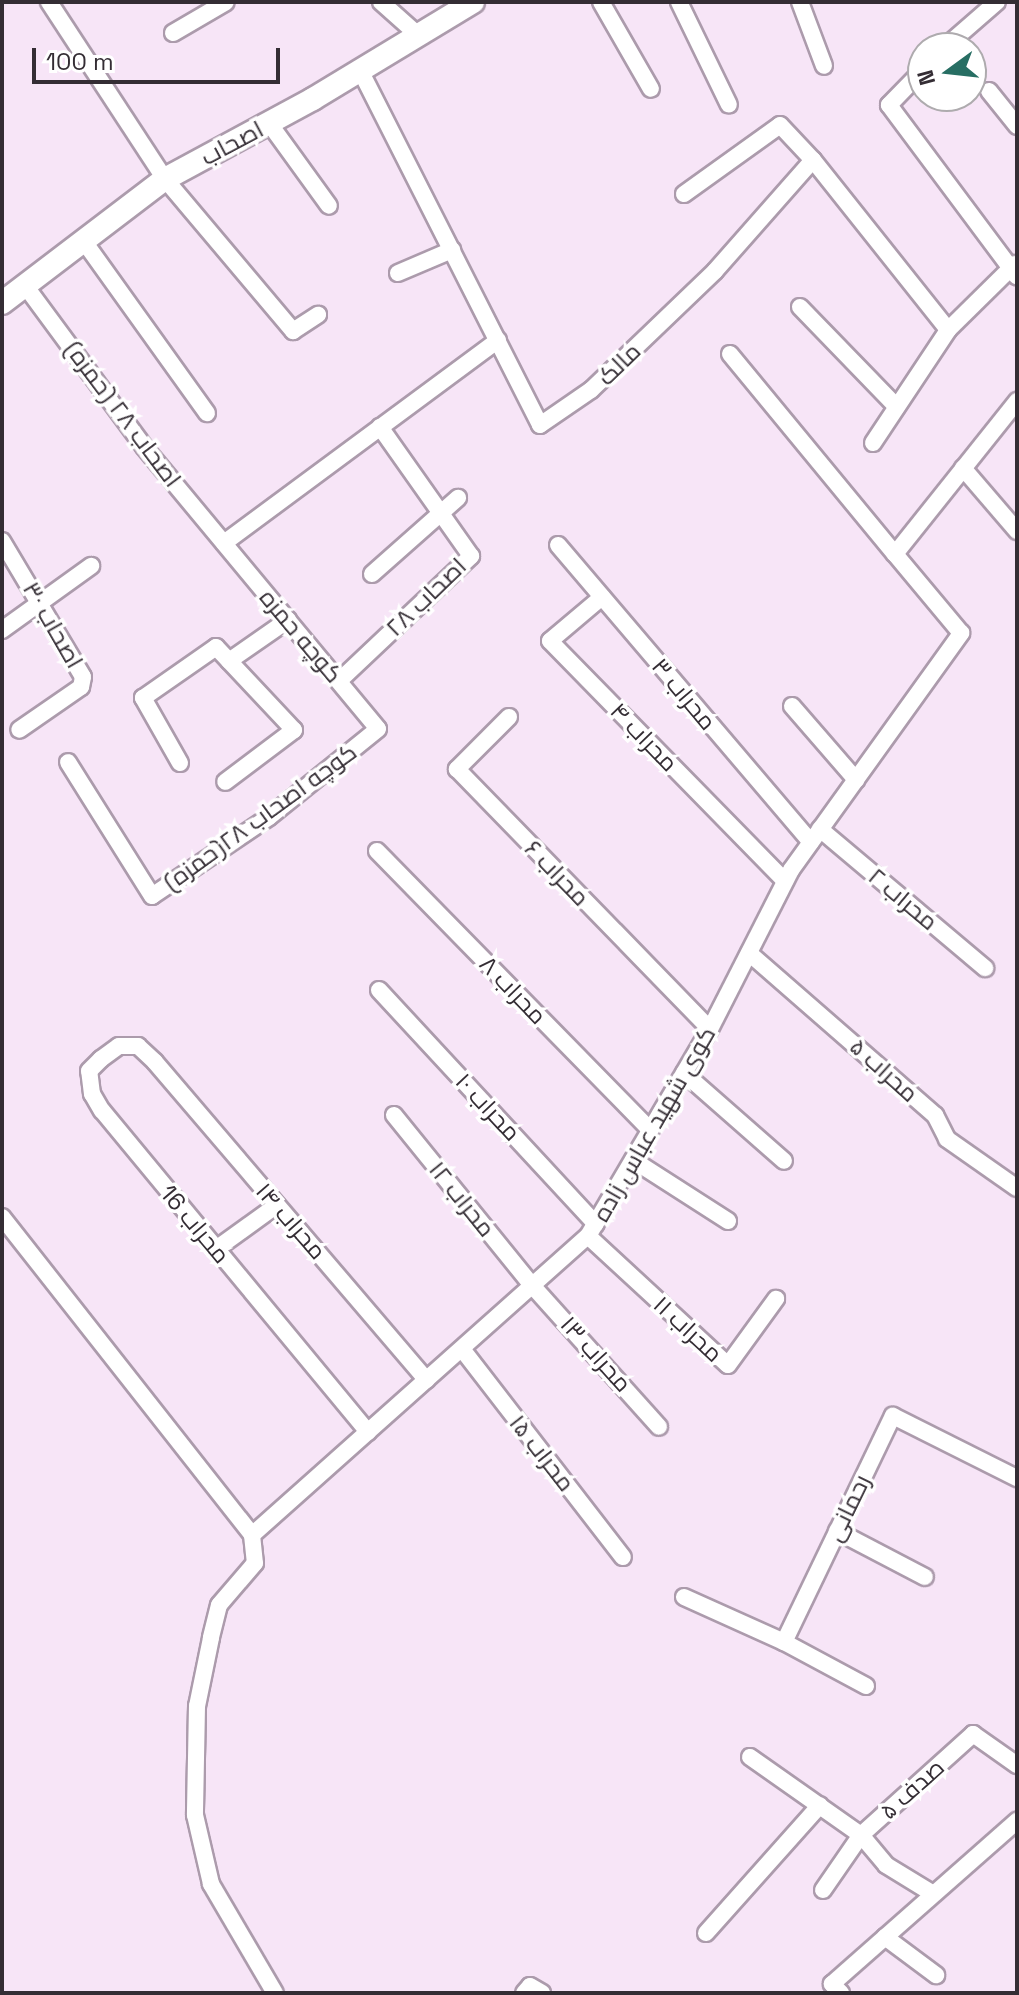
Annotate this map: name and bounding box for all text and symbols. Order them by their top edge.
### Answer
scale bar [36,32,284,82]
north arrow [907,32,987,112]
text: 100 m [46,46,114,77]
text: N [910,67,941,88]
street label: اصحاب [196,115,268,171]
street label: اصحاب ۲۸ (حمزه) [59,335,187,493]
street label: مالک [591,337,647,391]
street label: اصحاب ۲۸ [380,552,472,642]
street label: اصحاب ۳۰ [17,577,89,673]
street label: کوچه حمزه [254,583,348,689]
street label: محراب ۳ [646,652,722,736]
street label: محراب ۴ [604,697,684,777]
street label: کوچه اصحاب ۲۸(حمزه) [158,737,362,897]
street label: محراب ۶ [519,834,595,912]
street label: محراب ۲ [863,862,943,936]
street label: محراب ۸ [474,950,552,1030]
street label: کوی شهید عباس زاده [586,1021,722,1227]
street label: محراب ۵ [844,1032,924,1108]
street label: محراب ۱۰ [449,1067,527,1147]
street label: محراب ۱۲ [423,1155,501,1243]
street label: محراب ۱۴ [250,1177,332,1265]
street label: محراب 16 [154,1179,236,1269]
street label: محراب ۱۱ [648,1290,728,1368]
street label: محراب ۱۳ [554,1310,638,1398]
street label: محراب ۱۵ [503,1409,581,1497]
street label: رحمانی [820,1470,876,1546]
street label: صدف ۵ [874,1753,950,1825]

